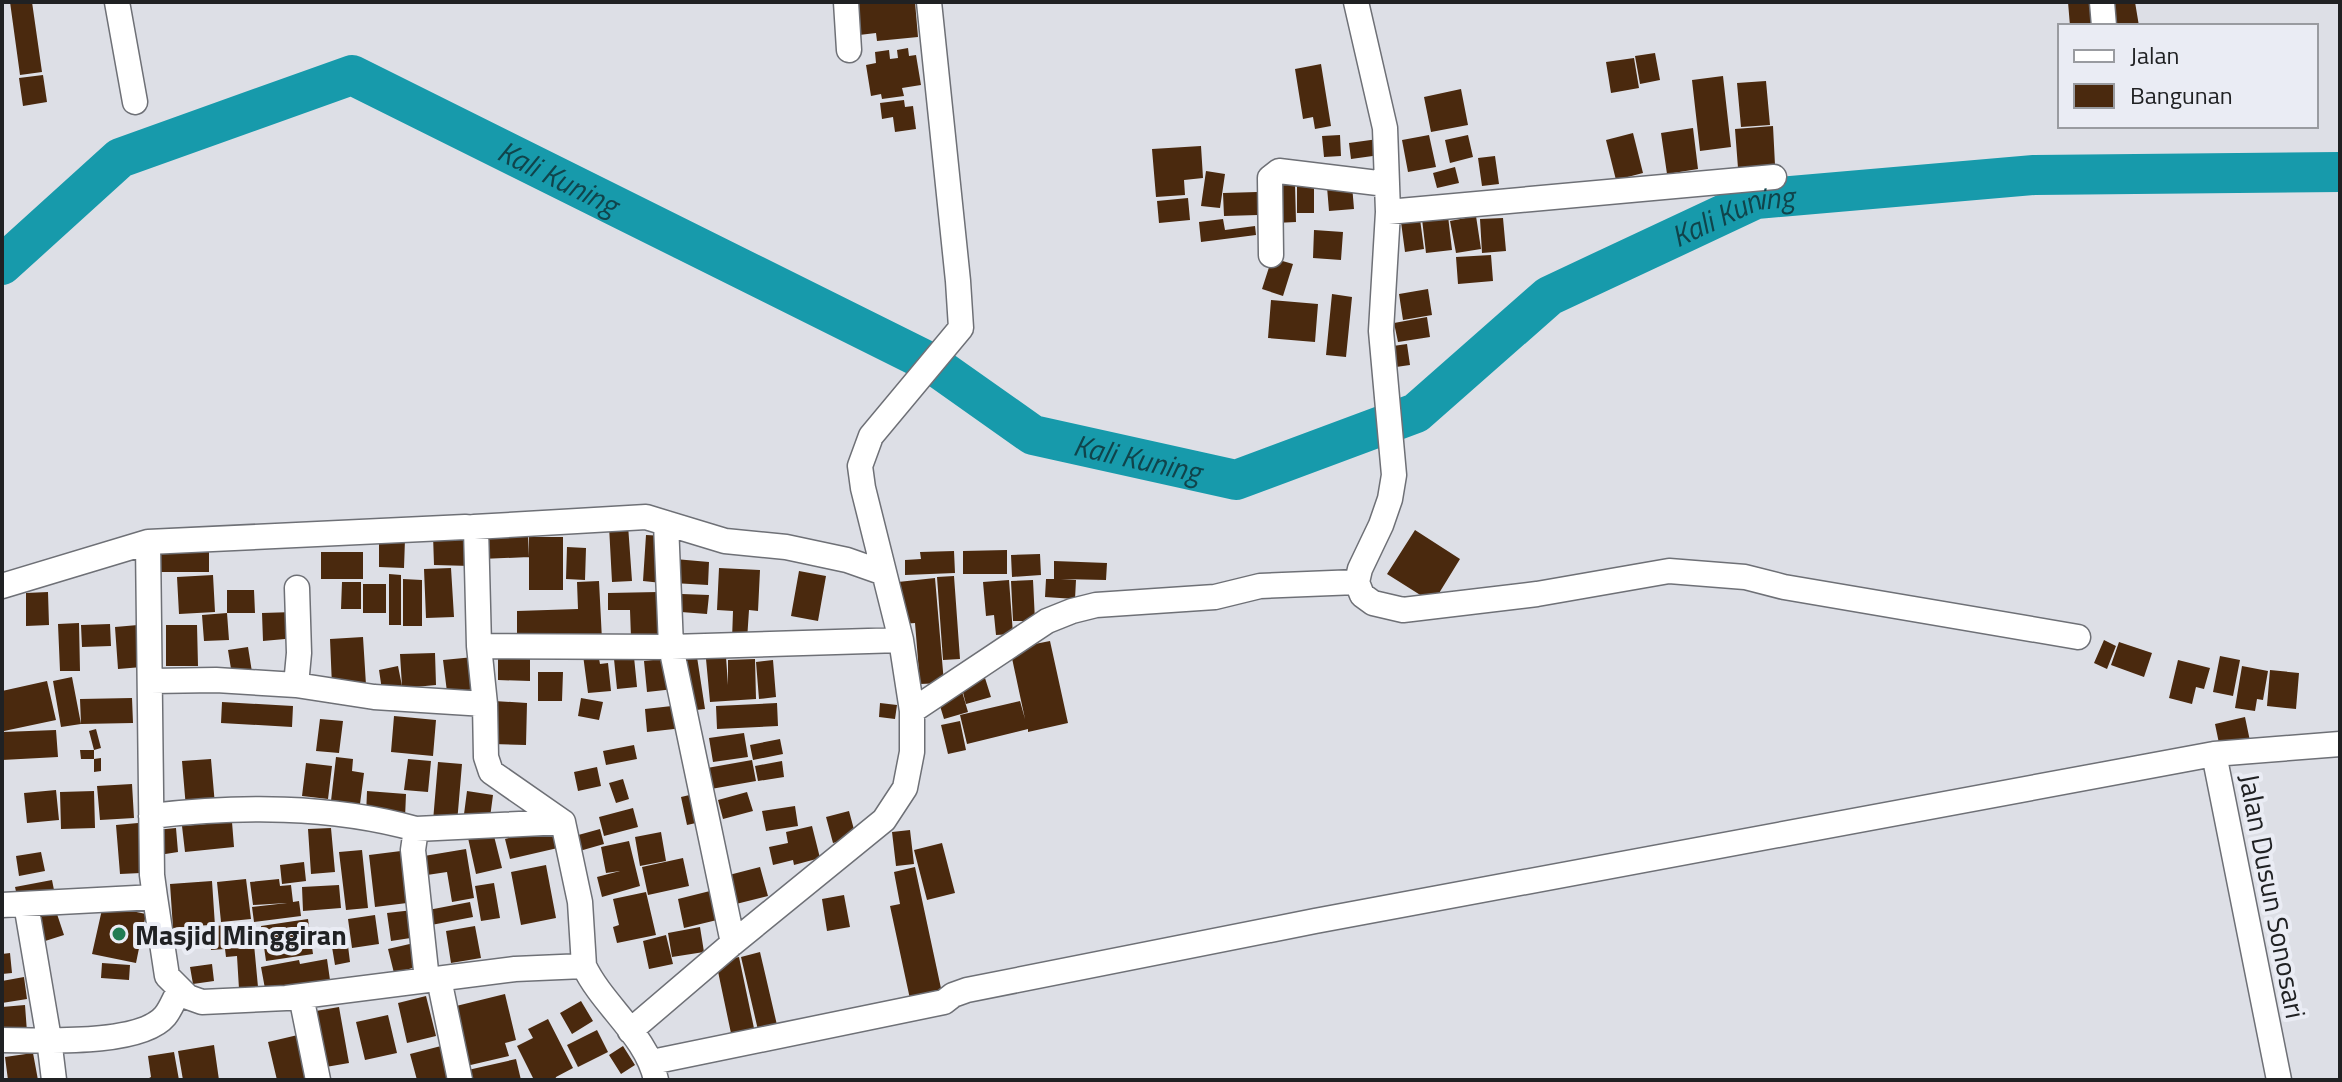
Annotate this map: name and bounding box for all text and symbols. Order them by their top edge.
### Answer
legend [2058,24,2318,128]
text: Jalan [2130,37,2179,73]
text: Bangunan [2130,77,2233,113]
water label: Kali Kuning [490,128,629,228]
water label: Kali Kuning [1663,173,1799,259]
water label: Kali Kuning [1069,422,1208,495]
street label: Jalan Dusun Sonosari [2228,770,2318,1022]
place label: Masjid Minggiran [135,913,347,956]
marker: Masjid Minggiran [110,925,128,943]

